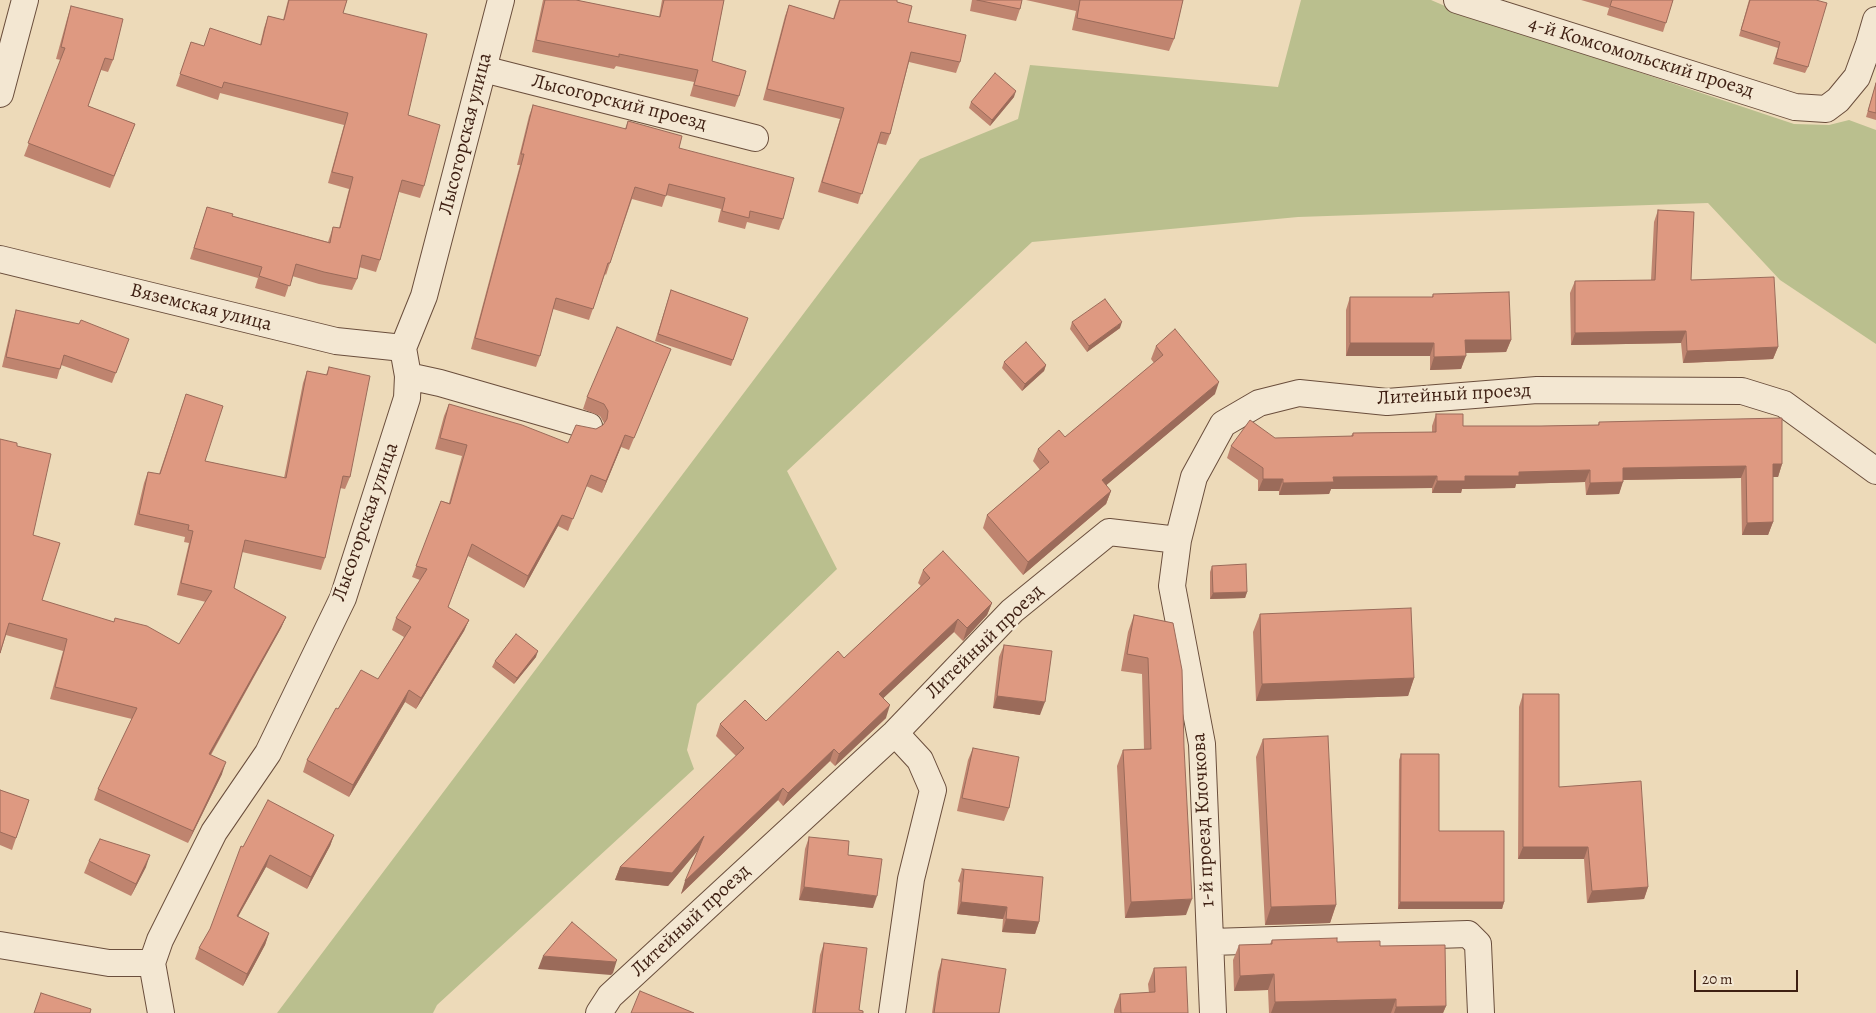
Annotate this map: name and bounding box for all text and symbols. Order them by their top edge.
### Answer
street label: 4-й Комсомольский проезд [1525,12,1757,104]
street label: Лысогорская улица [434,50,498,218]
street label: Лысогорский проезд [529,70,709,136]
street label: Вяземская улица [128,279,274,337]
street label: Литейный проезд [1376,379,1532,411]
street label: Лысогорская улица [328,440,404,604]
street label: Литейный проезд [921,580,1049,704]
street label: 1-й проезд Клочкова [1187,732,1221,908]
street label: Литейный проезд [626,860,756,982]
scale bar [1696,960,1800,992]
text: 20 m [1702,969,1733,989]

